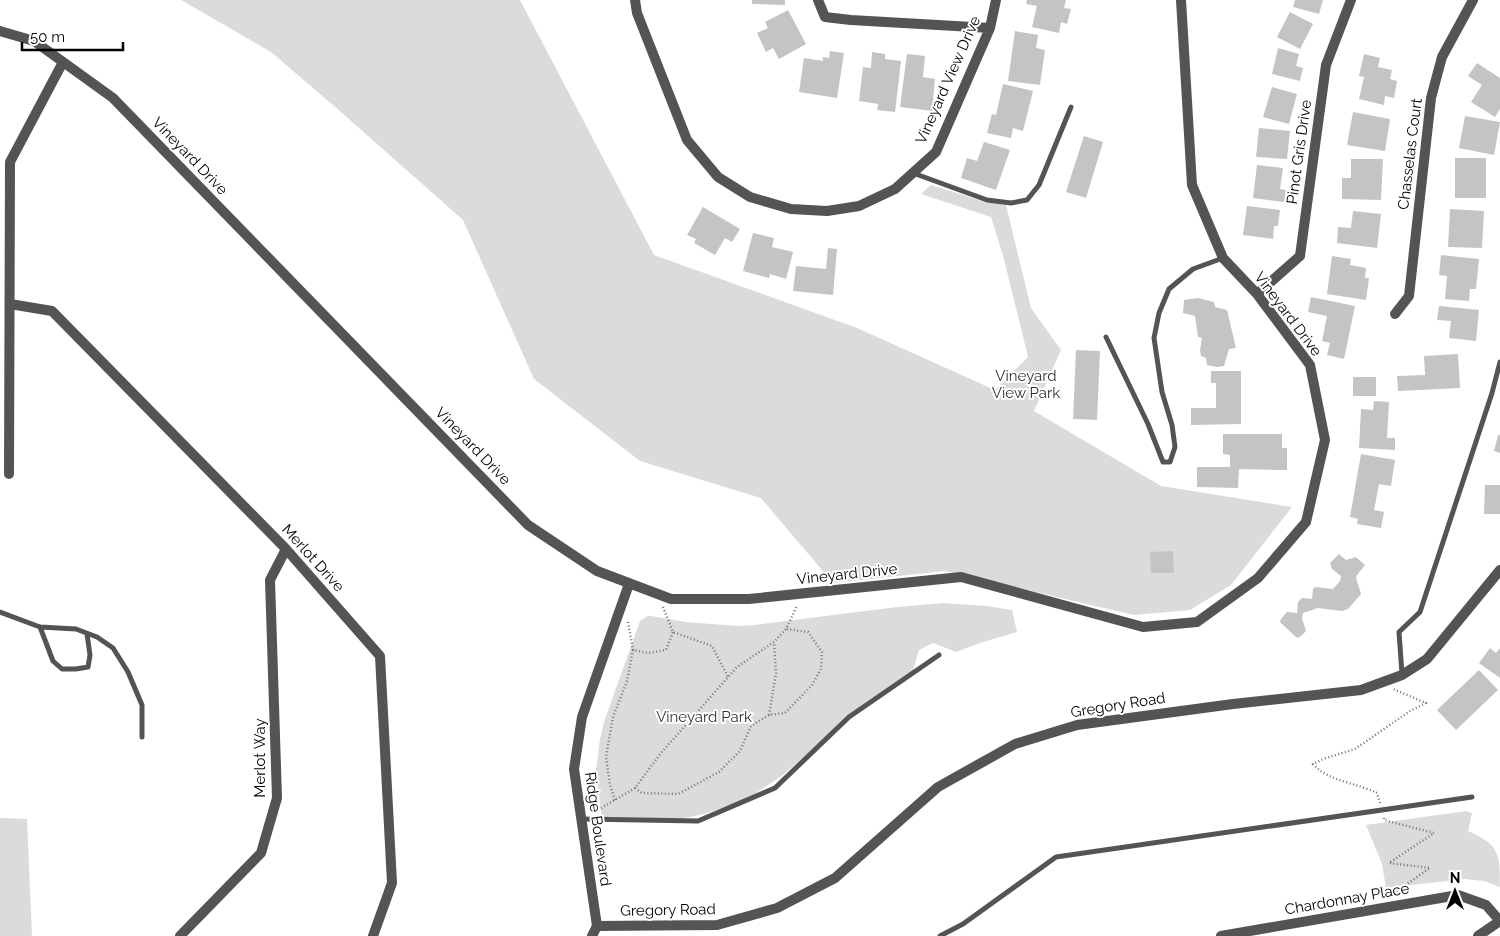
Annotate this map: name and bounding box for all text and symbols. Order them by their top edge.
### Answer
street label: Vineyard View Drive [912,13,984,147]
scale bar [22,20,124,52]
text: 50 m [30,28,65,46]
street label: Chasselas Court [1394,97,1426,211]
street label: Pinot Gris Drive [1283,98,1315,205]
street label: Vineyard Drive [148,113,232,199]
street label: Vineyard Drive [1250,268,1326,360]
park label: Vineyard View Park [992,367,1060,402]
street label: Vineyard Drive [431,403,515,489]
street label: Merlot Drive [278,521,348,596]
street label: Vineyard Drive [796,560,898,588]
street label: Gregory Road [1069,689,1167,721]
park label: Vineyard Park [656,708,752,726]
street label: Merlot Way [251,718,269,798]
street label: Ridge Boulevard [581,771,615,887]
north arrow [1430,866,1480,916]
text: N [1450,870,1460,886]
street label: Chardonnay Place [1283,879,1411,919]
street label: Gregory Road [620,900,716,920]

